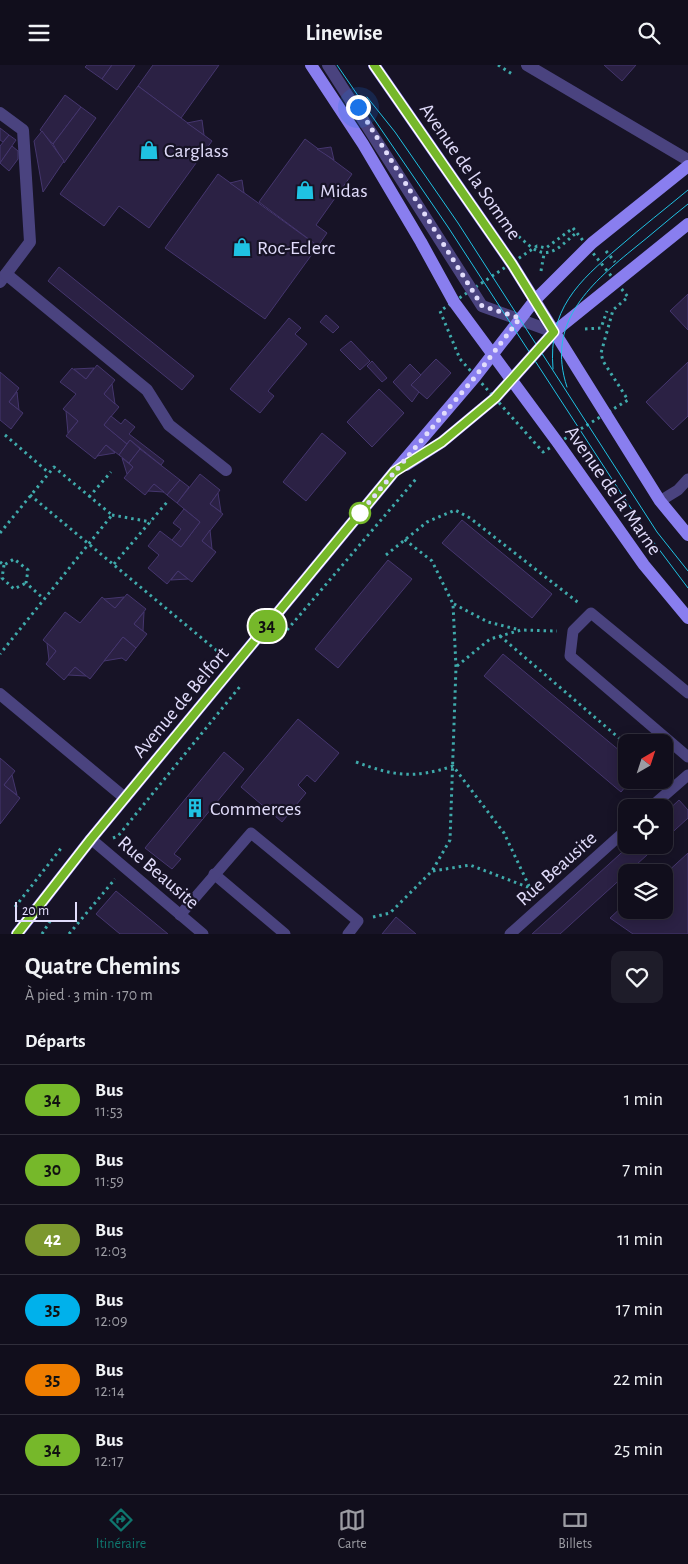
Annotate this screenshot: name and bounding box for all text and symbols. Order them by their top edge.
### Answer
icon: menu [25,19,53,47]
icon: search [635,19,663,47]
text: Linewise [305,22,383,44]
your location [346,95,371,120]
street label: Avenue de la Somme [416,100,525,244]
shop icon: Carglass [138,139,160,161]
place label: Carglass [164,141,229,161]
shop icon: Midas [294,179,316,201]
place label: Midas [320,181,368,201]
shop icon: Roc-Eclerc [231,236,253,258]
place label: Roc-Eclerc [257,238,335,258]
street label: Avenue de la Marne [561,422,665,559]
unlabelled marker [349,502,371,524]
line badge: 34 [244,610,290,642]
text: 34 [259,617,275,635]
street label: Avenue de Belfort [129,643,233,762]
north arrow [618,734,672,789]
map controls [618,734,673,919]
building icon: Commerces [184,797,206,819]
place label: Commerces [210,799,301,819]
button: locate [618,799,673,854]
street label: Rue Beausite [513,828,601,910]
street label: Rue Beausite [114,832,203,913]
button: layers [618,864,673,919]
scale bar [15,899,78,922]
text: 20 m [22,904,49,918]
button: heart [611,951,663,1003]
text: Quatre Chemins [25,955,180,979]
text: À pied · 3 min · 170 m [25,987,153,1003]
text: Départs [25,1032,86,1051]
text: Bus [95,1081,123,1100]
text: 1 min [624,1090,663,1109]
text: 34 [44,1091,61,1109]
text: 11:53 [95,1103,123,1119]
text: Bus [95,1151,123,1170]
text: 7 min [622,1160,663,1179]
text: 30 [44,1161,61,1179]
text: 11:59 [95,1173,124,1189]
text: Bus [95,1221,123,1240]
text: 11 min [617,1230,663,1249]
text: 42 [44,1231,61,1249]
text: 12:03 [95,1243,127,1259]
text: Bus [95,1291,123,1310]
text: 17 min [616,1300,663,1319]
text: 35 [45,1301,60,1319]
text: 12:09 [95,1313,127,1329]
text: Bus [95,1361,123,1380]
text: 22 min [613,1370,663,1389]
text: 35 [45,1371,60,1389]
text: 12:14 [95,1383,125,1399]
text: Bus [95,1431,123,1450]
text: 25 min [614,1440,663,1459]
text: 34 [44,1441,61,1459]
text: 12:17 [95,1453,124,1469]
tab: Itinéraire [96,1506,146,1553]
tab: Carte [338,1506,367,1553]
tab: Billets [558,1506,592,1553]

